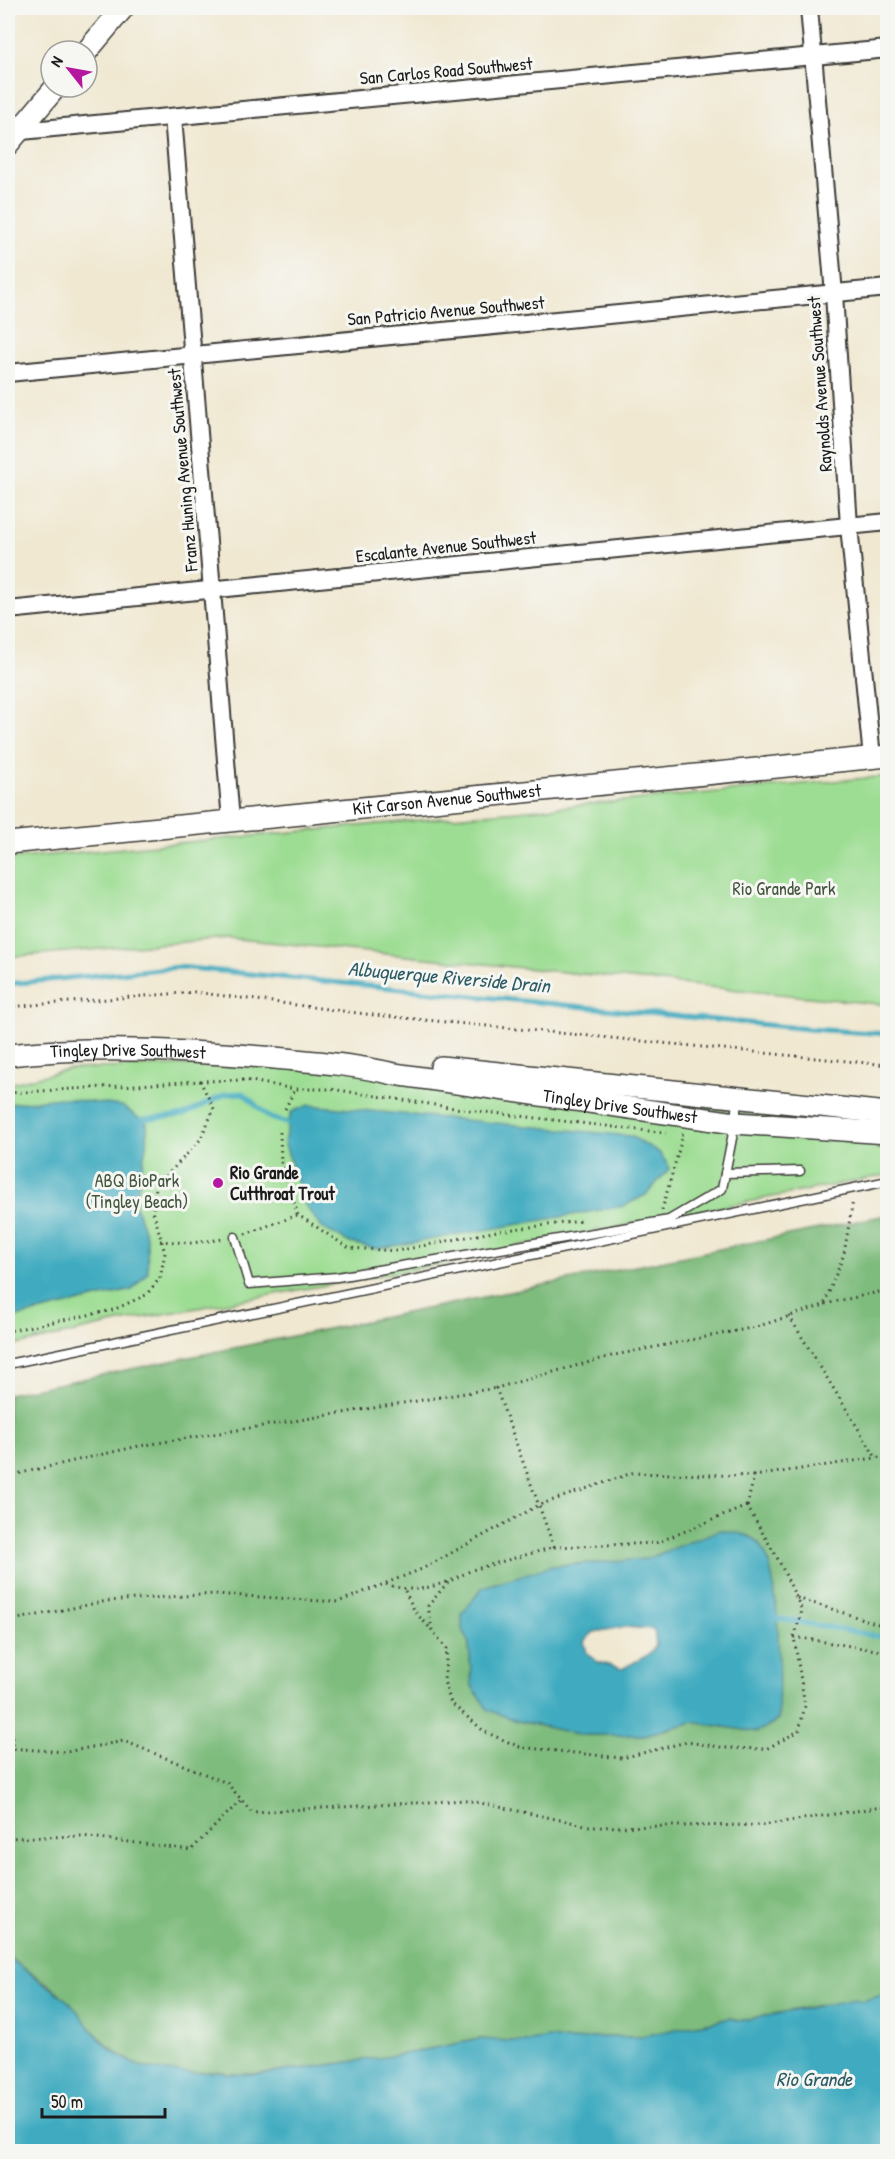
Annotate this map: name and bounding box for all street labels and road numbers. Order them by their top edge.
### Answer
street label: San Carlos Road Southwest [359,50,534,91]
street label: San Patricio Avenue Southwest [346,289,546,332]
street label: Raynolds Avenue Southwest [801,295,838,473]
street label: Franz Huning Avenue Southwest [161,367,204,574]
street label: Escalante Avenue Southwest [354,525,538,568]
street label: Kit Carson Avenue Southwest [351,777,543,821]
street label: Tingley Drive Southwest [49,1037,207,1065]
street label: Tingley Drive Southwest [541,1083,700,1130]

